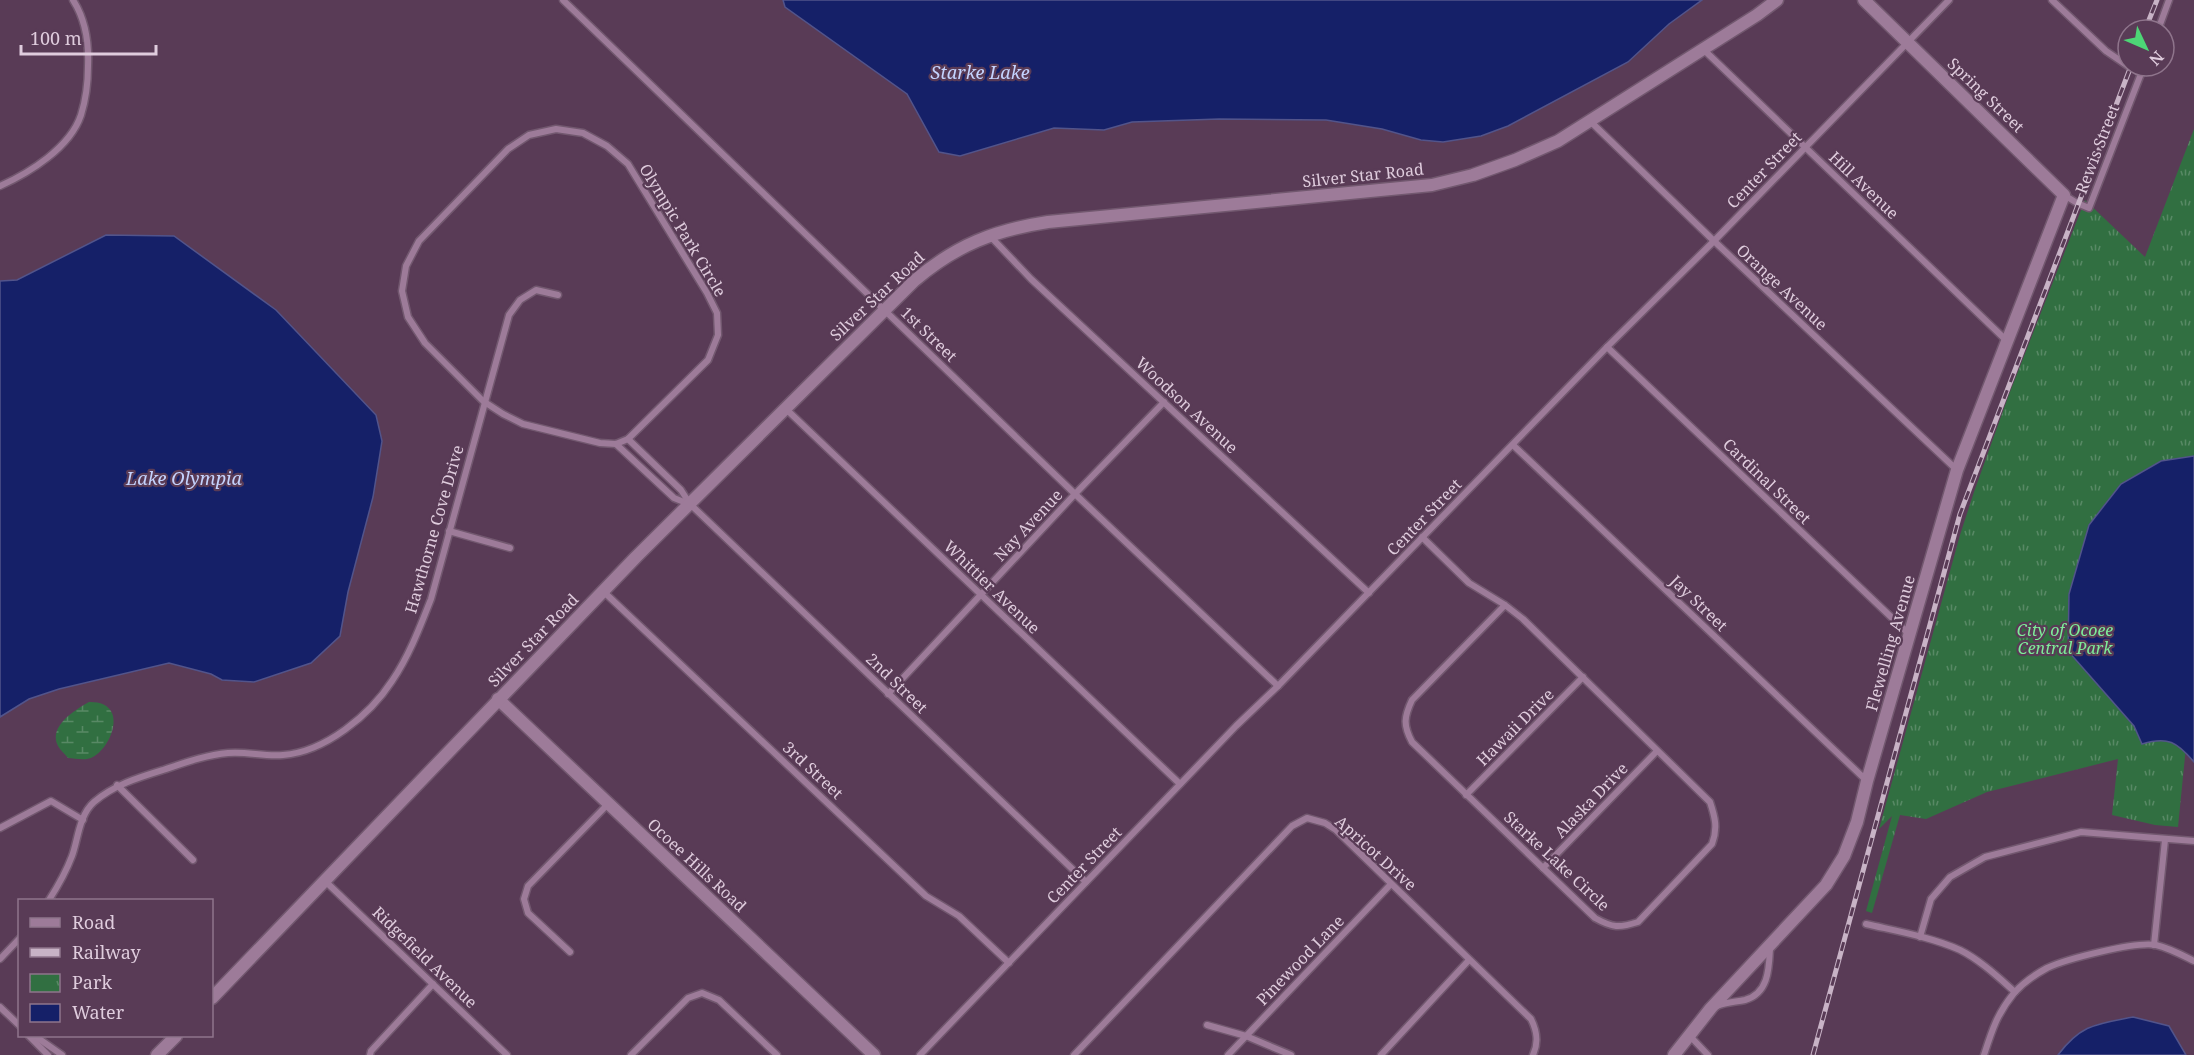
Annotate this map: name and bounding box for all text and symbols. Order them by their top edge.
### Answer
scale bar [21,18,156,56]
north arrow [2116,18,2176,78]
text: 100 m [30,26,82,50]
text: N [2144,46,2169,71]
street label: Spring Street [1943,53,2029,138]
water label: Starke Lake [930,60,1030,84]
street label: Rewis Street [2070,101,2124,197]
street label: Center Street [1722,126,1807,213]
street label: Hill Avenue [1824,146,1904,224]
street label: Silver Star Road [1301,158,1425,192]
street label: Olympic Park Circle [635,159,731,301]
street label: Orange Avenue [1732,239,1832,335]
street label: Silver Star Road [825,246,929,346]
street label: 1st Street [896,302,962,367]
street label: Woodson Avenue [1131,352,1243,458]
street label: Cardinal Street [1718,433,1816,529]
street label: Hawthorne Cove Drive [399,442,469,616]
water label: Lake Olympia [125,466,242,490]
street label: Center Street [1382,473,1467,560]
street label: Nay Avenue [989,484,1067,566]
street label: Whittier Avenue [939,535,1045,639]
street label: Jay Street [1665,569,1733,636]
street label: Flewelling Avenue [1860,572,1920,714]
street label: Silver Star Road [483,588,583,691]
park label: City of Ocoee Central Park [2017,619,2113,659]
street label: 2nd Street [861,648,933,718]
street label: Hawaii Drive [1472,684,1558,770]
street label: 3rd Street [778,736,848,804]
street label: Alaska Drive [1549,757,1633,843]
street label: Starke Lake Circle [1499,806,1615,916]
street label: Apricot Drive [1330,810,1422,896]
street label: Ocoee Hills Road [643,813,751,917]
street label: Center Street [1042,821,1127,908]
legend [18,899,213,1037]
street label: Ridgefield Avenue [368,901,482,1013]
text: Road [72,910,115,934]
street label: Pinewood Lane [1251,910,1349,1010]
text: Railway [72,940,142,964]
text: Park [72,970,112,994]
text: Water [72,1000,125,1024]

